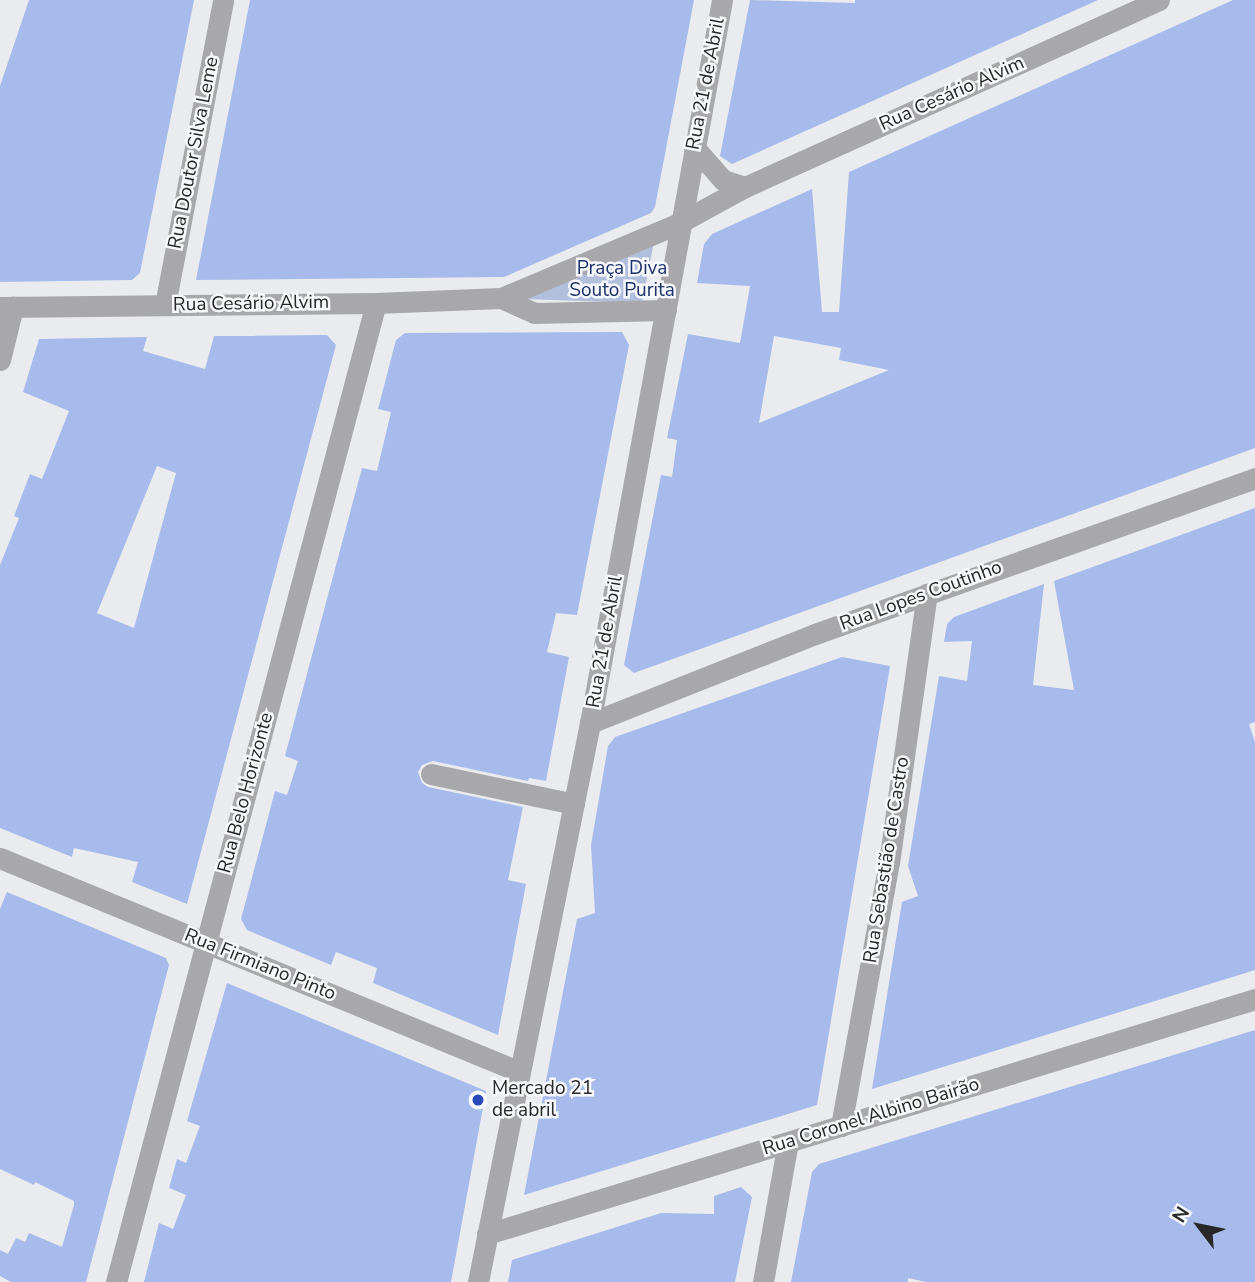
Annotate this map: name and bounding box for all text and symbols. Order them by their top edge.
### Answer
street label: Rua 21 de Abril [682,16,730,152]
street label: Rua Cesário Alvim [876,52,1028,136]
street label: Rua Doutor Silva Leme [164,55,224,251]
park label: Praça Diva Souto Purita [569,258,675,302]
street label: Rua Cesário Alvim [173,291,329,317]
street label: Rua Lopes Coutinho [837,556,1005,636]
street label: Rua 21 de Abril [582,574,628,710]
street label: Rua Belo Horizonte [214,710,278,876]
street label: Rua Sebastião de Castro [859,755,915,965]
street label: Rua Firmiano Pinto [181,924,339,1006]
street label: Rua Coronel Albino Bairão [760,1073,982,1161]
place label: Mercado 21 de abril [492,1078,593,1122]
marker: Mercado 21 de abril [470,1092,486,1108]
north arrow [1164,1191,1234,1261]
text: N [1166,1202,1196,1228]

